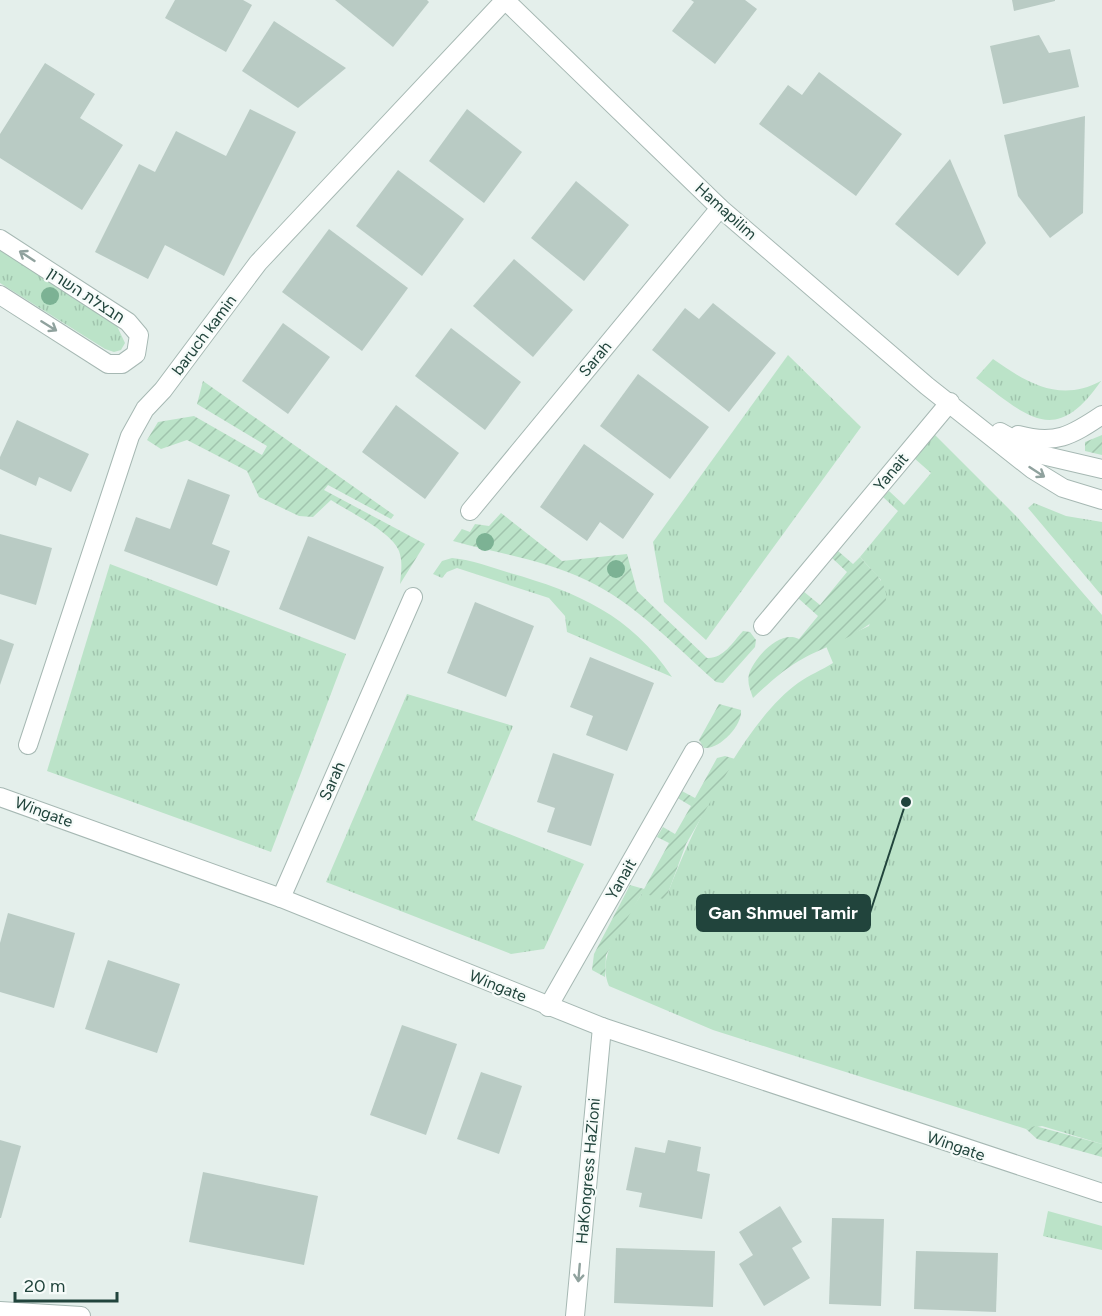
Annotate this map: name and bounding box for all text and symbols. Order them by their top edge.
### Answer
street label: Hamapilim [691,179,761,243]
one-way arrow [18,250,35,263]
street label: חבצלת השרון [44,263,128,327]
street label: baruch kamin [168,291,240,379]
one-way arrow [40,321,57,333]
street label: Sarah [575,337,615,381]
street label: Yanait [870,449,912,495]
one-way arrow [1029,466,1045,478]
street label: Sarah [315,759,349,803]
street label: Wingate [12,793,76,831]
street label: Yanait [602,855,640,903]
callout: Gan Shmuel Tamir [697,895,870,931]
text: Gan Shmuel Tamir [708,902,858,924]
street label: Wingate [466,966,530,1006]
street label: HaKongress HaZioni [572,1097,604,1245]
street label: Wingate [924,1127,988,1165]
one-way arrow [573,1263,584,1283]
scale bar [15,1265,117,1303]
text: 20 m [24,1275,65,1297]

